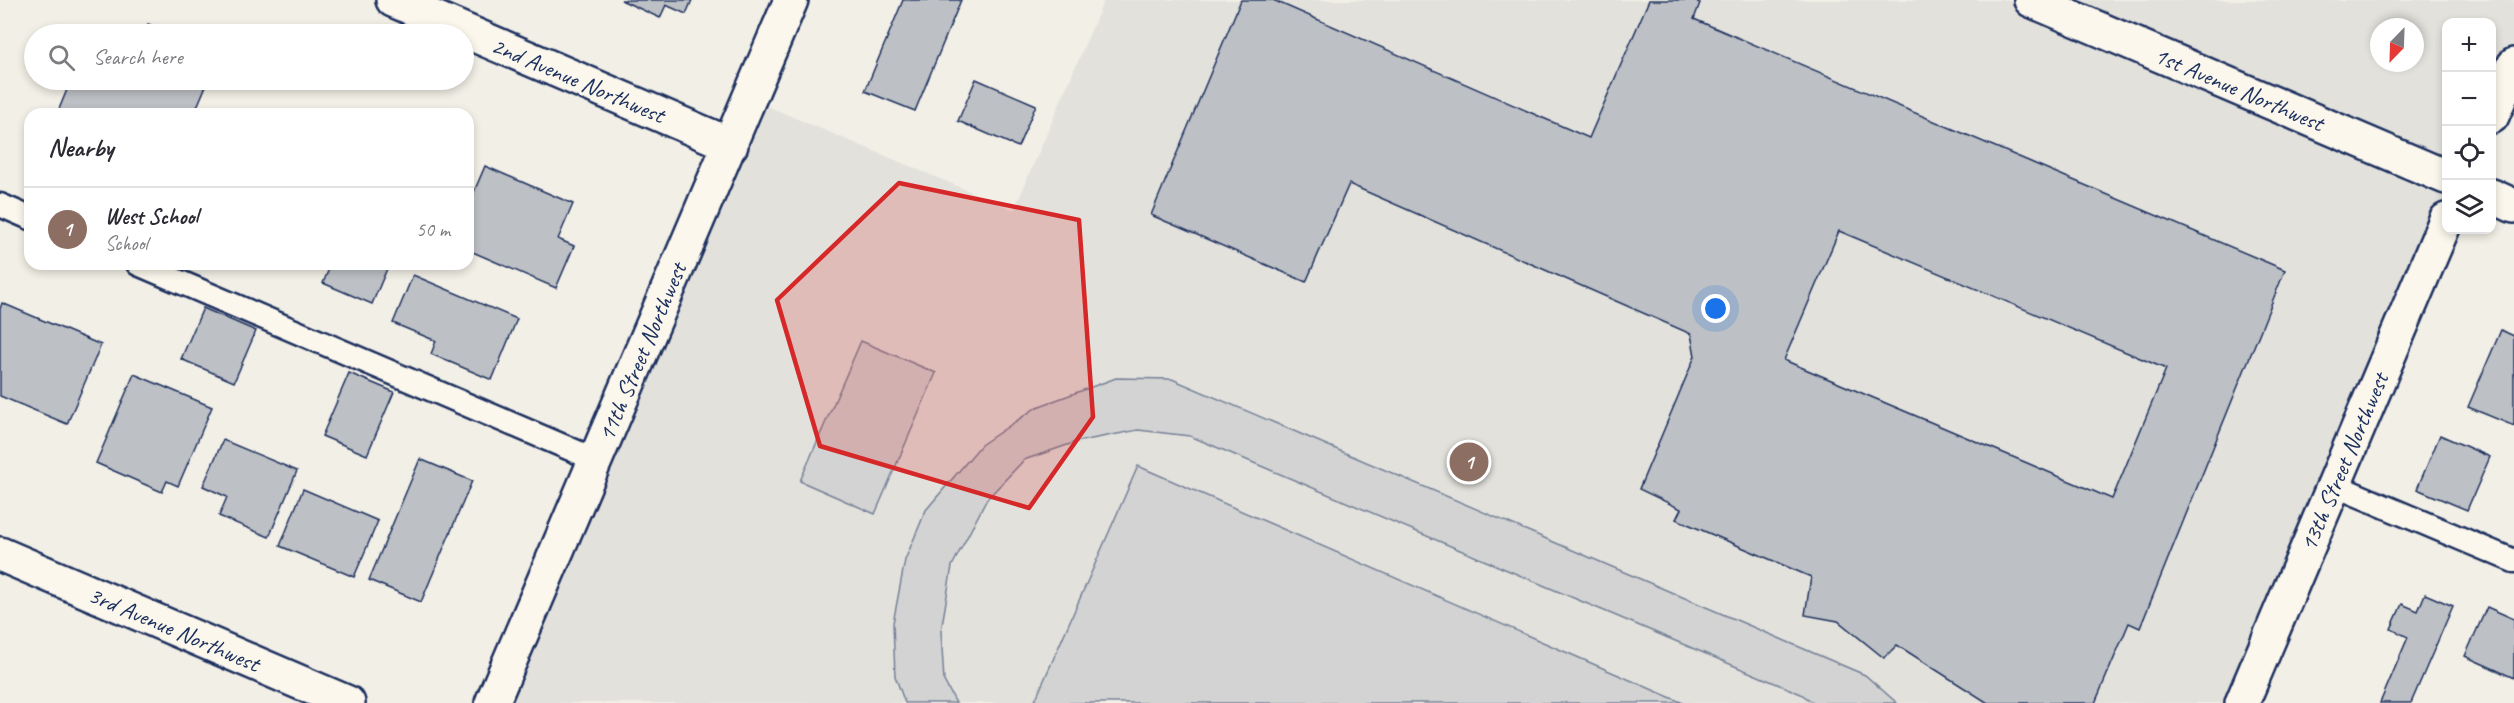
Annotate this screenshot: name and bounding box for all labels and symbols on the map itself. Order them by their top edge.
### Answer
north arrow [2370,18,2424,72]
street label: 2nd Avenue Northwest [487,30,671,131]
street label: 1st Avenue Northwest [2150,40,2330,139]
street label: 11th Street Northwest [591,257,694,446]
your location [1701,294,1730,323]
street label: 13th Street Northwest [2293,367,2396,556]
pin: 1 [1450,440,1488,484]
street label: 3rd Avenue Northwest [84,580,266,679]

